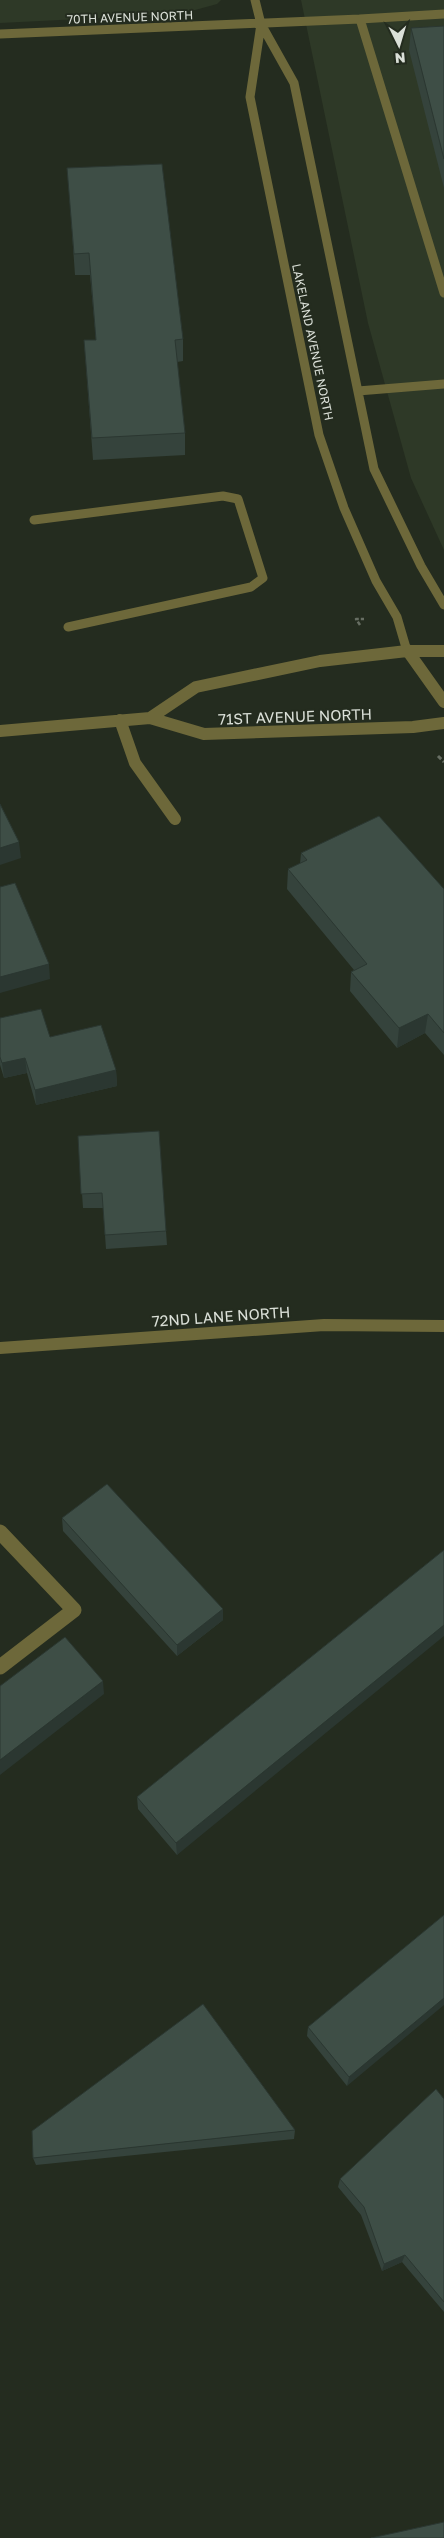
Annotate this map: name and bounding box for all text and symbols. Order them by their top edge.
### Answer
street label: 70TH AVENUE NORTH [67,7,193,27]
north arrow [374,20,424,70]
text: N [394,50,406,67]
street label: LAKELAND AVENUE NORTH [289,262,337,422]
street label: 71ST AVENUE NORTH [218,704,372,728]
street label: 72ND LANE NORTH [151,1302,291,1330]

